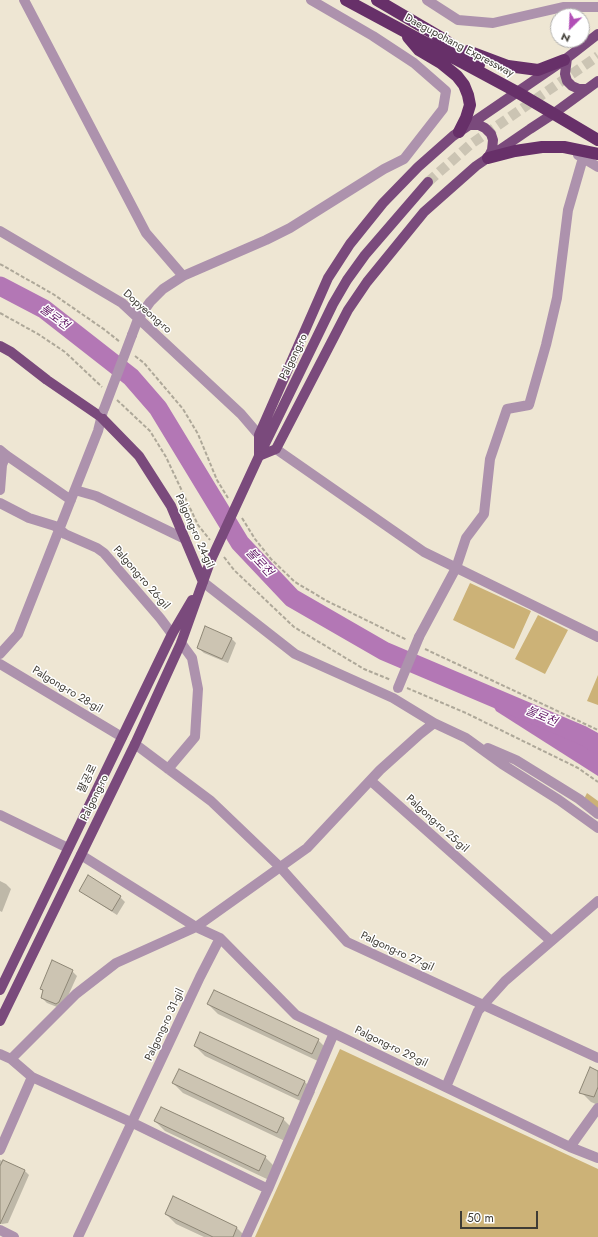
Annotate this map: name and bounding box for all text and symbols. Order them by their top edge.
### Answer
north arrow [550,8,590,48]
street label: Daegupohang Expressway [402,12,516,80]
text: N [558,29,573,47]
street label: Dopyeong-ro [120,287,174,337]
water label: 불로천 [36,302,72,334]
street label: Palgong-ro [277,332,311,382]
street label: Palgong-ro 24-gil [172,492,216,570]
street label: Palgong-ro 26-gil [110,544,172,612]
water label: 불로천 [242,546,276,580]
street label: Palgong-ro 28-gil [30,664,104,716]
water label: 불로천 [523,704,559,730]
street label: 팔공로 [75,762,101,796]
street label: Palgong-ro [78,773,112,823]
street label: Palgong-ro 25-gil [403,792,471,856]
street label: Palgong-ro 27-gil [358,929,436,975]
street label: Palgong-ro 31-gil [143,987,187,1063]
street label: Palgong-ro 29-gil [352,1024,430,1070]
scale bar [462,1203,540,1229]
text: 50 m [467,1209,494,1227]

